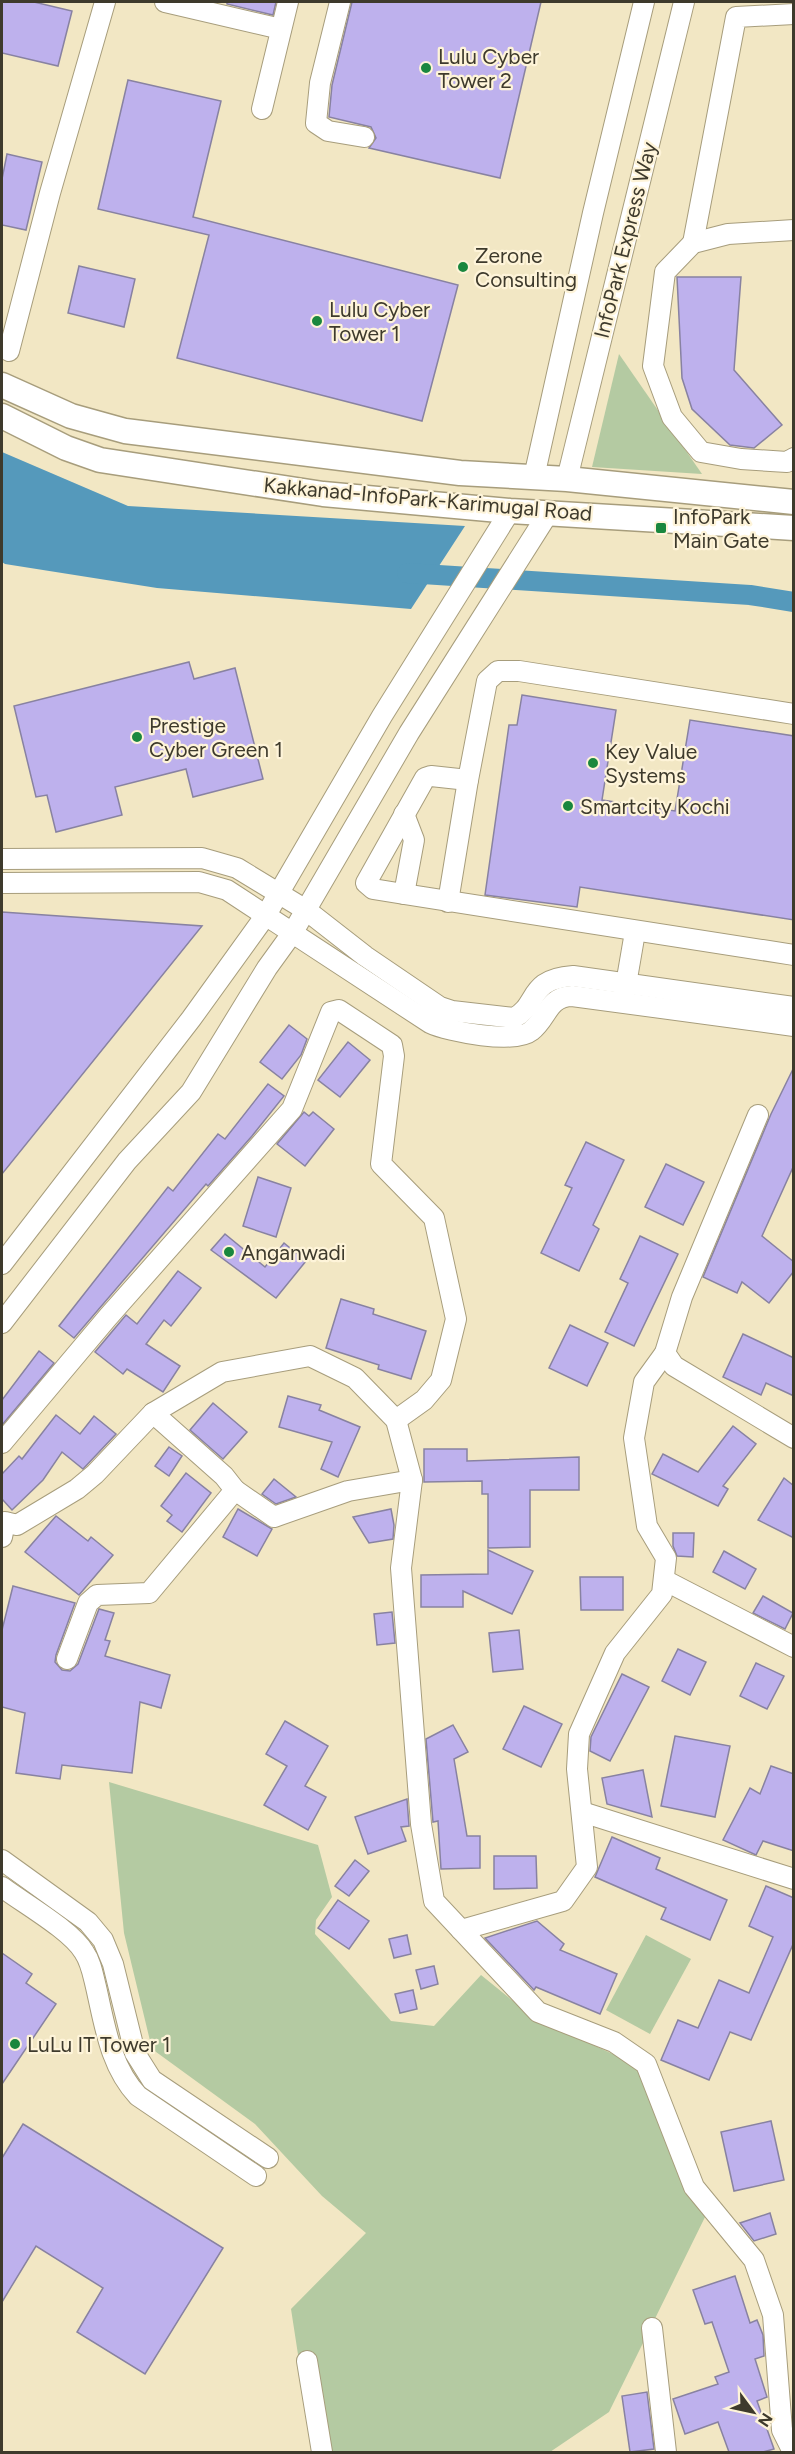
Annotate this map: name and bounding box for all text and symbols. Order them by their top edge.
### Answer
place label: Lulu Cyber Tower 2 [438,44,539,93]
marker: Lulu Cyber Tower 2 [419,61,433,75]
street label: InfoPark Express Way [589,139,661,341]
place label: Zerone Consulting [475,243,577,292]
marker: Zerone Consulting [456,260,470,274]
place label: Lulu Cyber Tower 1 [329,297,430,346]
marker: Lulu Cyber Tower 1 [310,314,324,328]
street label: Kakkanad-InfoPark-Karimugal Road [263,472,593,526]
place label: InfoPark Main Gate [673,504,769,553]
marker: InfoPark Main Gate [654,521,668,535]
place label: Prestige Cyber Green 1 [149,713,283,762]
marker: Prestige Cyber Green 1 [130,730,144,744]
place label: Key Value Systems [605,739,697,788]
marker: Key Value Systems [586,756,600,770]
place label: Smartcity Kochi [580,794,730,819]
marker: Smartcity Kochi [561,799,575,813]
place label: Anganwadi [241,1240,346,1265]
marker: Anganwadi [222,1245,236,1259]
place label: LuLu IT Tower 1 [27,2032,171,2057]
marker: LuLu IT Tower 1 [8,2037,22,2051]
north arrow [723,2382,783,2442]
text: N [754,2410,776,2430]

